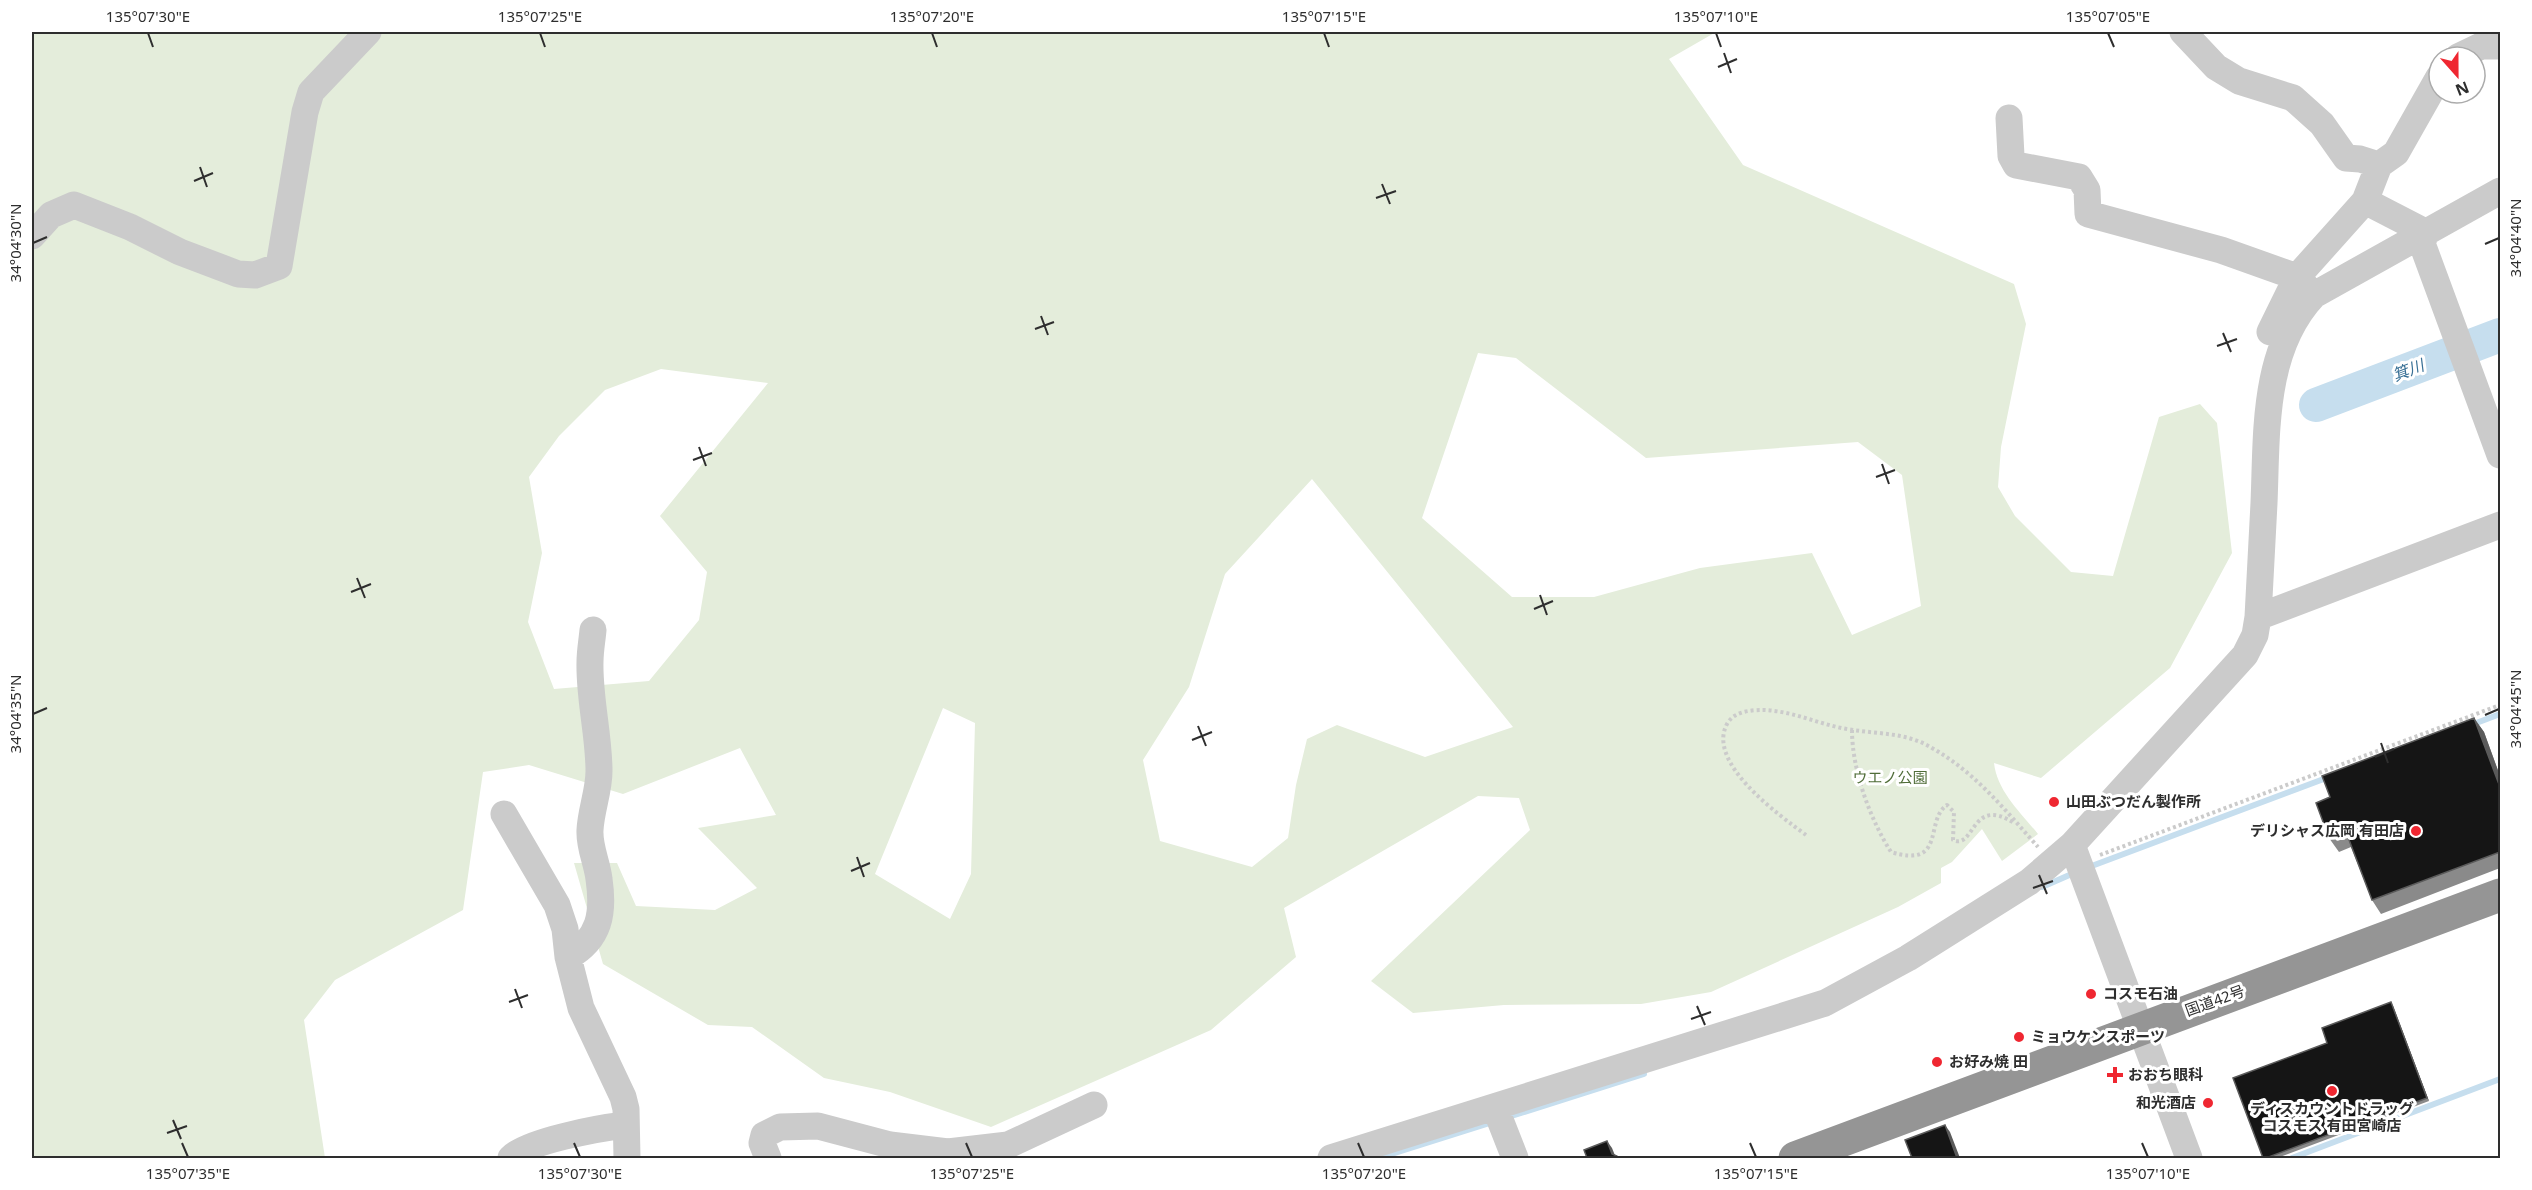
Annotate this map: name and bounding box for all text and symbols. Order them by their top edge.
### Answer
text: 135°07'30"E [106,6,190,26]
text: 135°07'25"E [498,6,582,26]
text: 135°07'20"E [890,6,974,26]
text: 135°07'15"E [1282,6,1366,26]
text: 135°07'10"E [1674,6,1758,26]
text: 135°07'05"E [2066,6,2150,26]
north arrow [2427,45,2487,105]
text: N [2452,76,2472,102]
text: 34°04'40"N [2505,199,2525,277]
text: 34°04'30"N [5,204,25,282]
water label: 箕川 [2389,353,2429,386]
text: 34°04'45"N [2505,670,2525,748]
text: 34°04'35"N [5,675,25,753]
park label: ウエノ公園 [1852,767,1928,787]
place label: 山田ぶつだん製作所 [2066,791,2201,811]
marker: 山田ぶつだん製作所 [2047,795,2061,809]
place label: デリシャス広岡 有田店 [2250,820,2404,840]
marker: デリシャス広岡 有田店 [2409,824,2423,838]
street label: 国道42号 [2182,980,2247,1020]
place label: コスモ石油 [2103,983,2178,1003]
marker: コスモ石油 [2084,987,2098,1001]
place label: ミョウケンスポーツ [2031,1026,2165,1046]
marker: ミョウケンスポーツ [2012,1030,2026,1044]
place label: お好み焼 田 [1949,1051,2028,1071]
marker: お好み焼 田 [1930,1055,1944,1069]
place label: おおち眼科 [2128,1064,2203,1084]
marker: おおち眼科 [2106,1066,2124,1084]
marker: ディスカウントドラッグ コスモス 有田宮崎店 [2325,1084,2339,1098]
place label: 和光酒店 [2136,1092,2196,1112]
marker: 和光酒店 [2201,1096,2215,1110]
place label: ディスカウントドラッグ コスモス 有田宮崎店 [2250,1098,2414,1135]
text: 135°07'35"E [146,1163,230,1183]
text: 135°07'30"E [538,1163,622,1183]
text: 135°07'25"E [930,1163,1014,1183]
text: 135°07'20"E [1322,1163,1406,1183]
text: 135°07'15"E [1714,1163,1798,1183]
text: 135°07'10"E [2106,1163,2190,1183]

